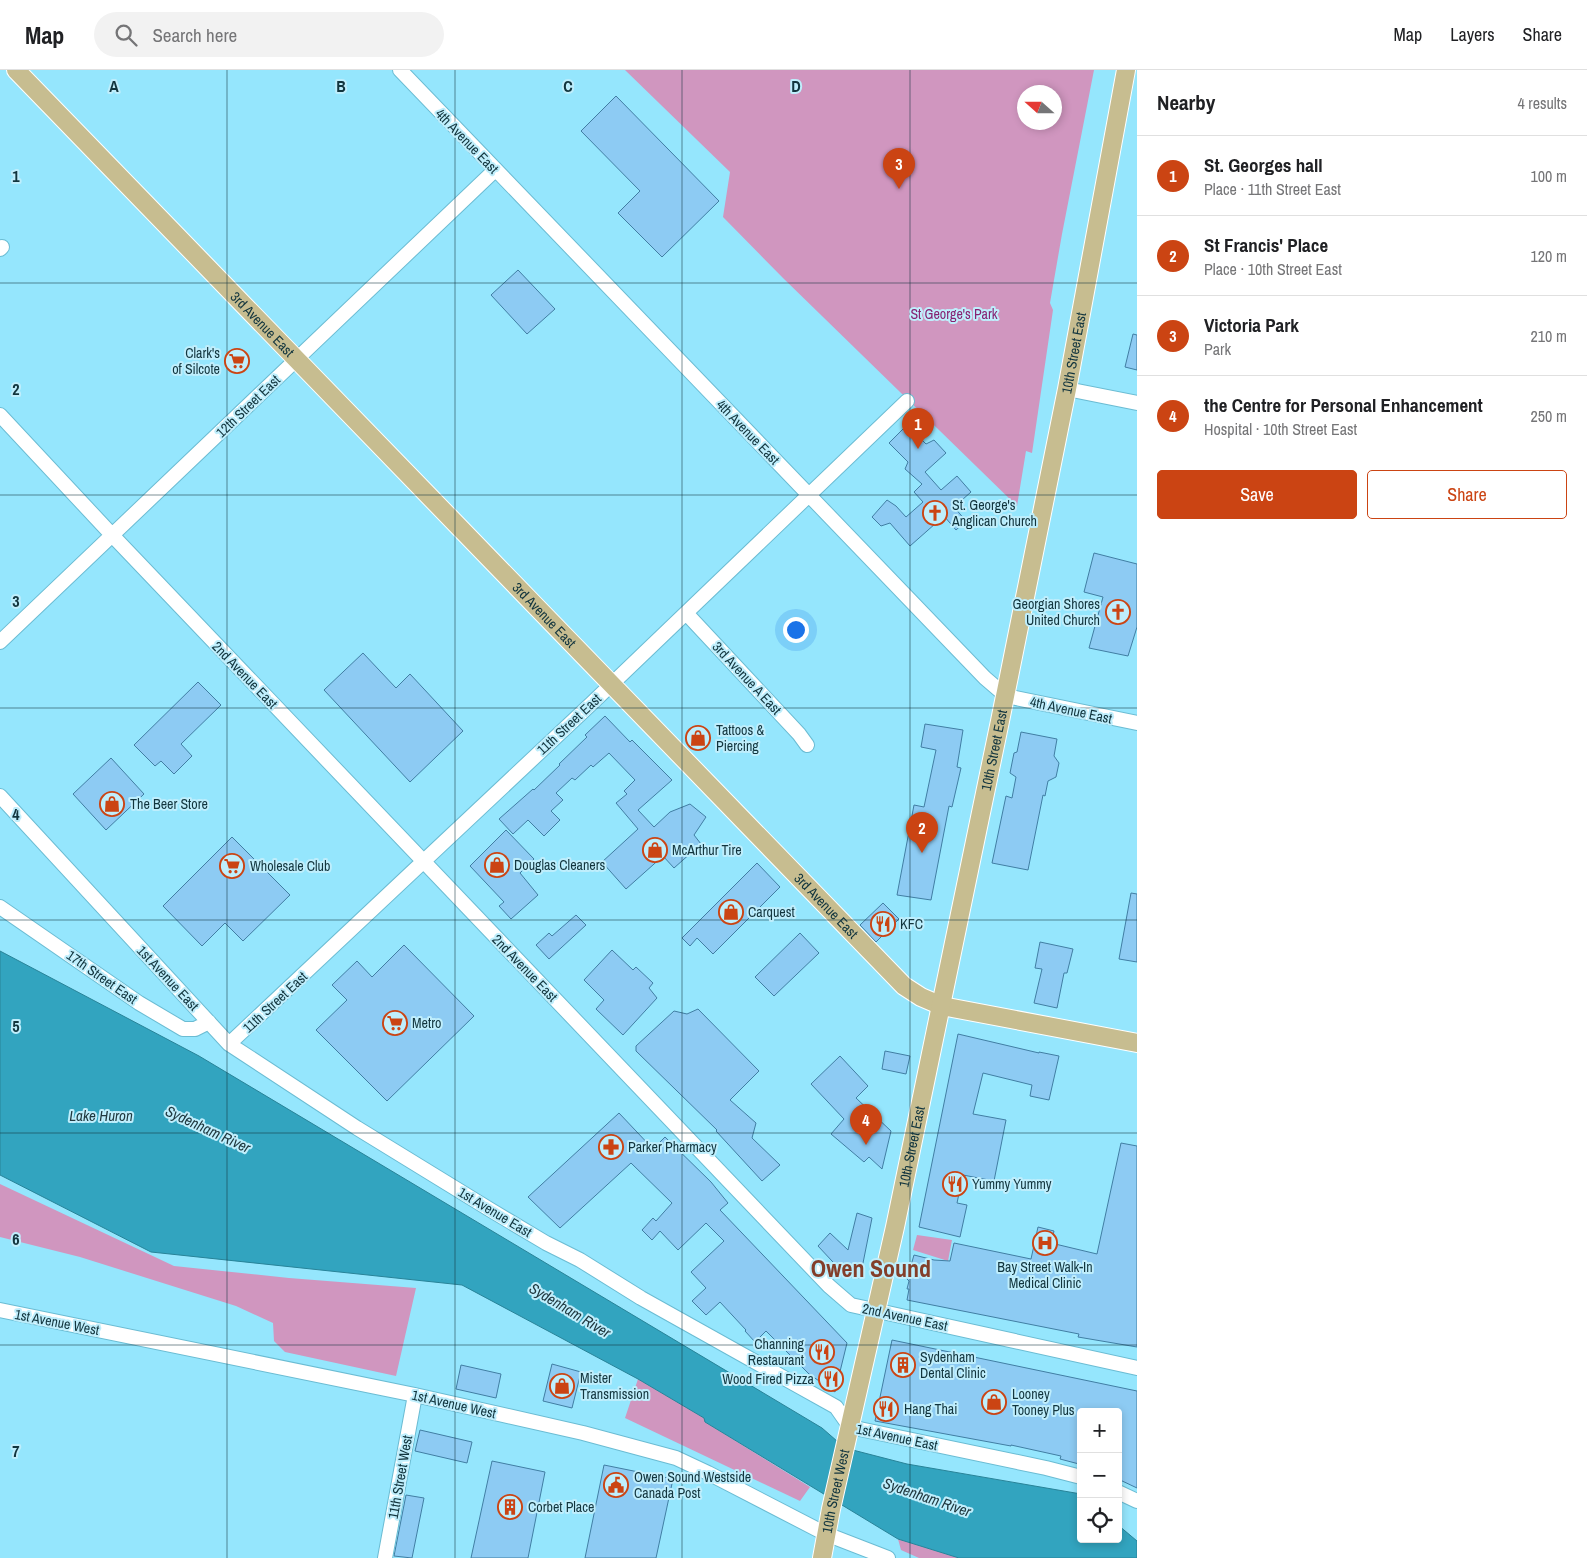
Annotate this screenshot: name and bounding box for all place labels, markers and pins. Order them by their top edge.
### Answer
pin: 3 [883,148,915,189]
place label: Clark's of Silcote [172,344,220,378]
supermarket icon: Clark's of Silcote [224,348,250,374]
pin: 1 [902,408,934,449]
place label: St. George's Anglican Church [951,496,1037,530]
church icon: St. George's Anglican Church [922,500,948,526]
place label: Georgian Shores United Church [1013,595,1100,629]
church icon: Georgian Shores United Church [1105,599,1131,625]
place label: Tattoos & Piercing [716,721,764,755]
shop icon: Tattoos & Piercing [685,725,711,751]
shop icon: The Beer Store [99,791,125,817]
place label: The Beer Store [130,795,208,813]
pin: 2 [906,812,938,853]
shop icon: McArthur Tire [642,837,668,863]
place label: McArthur Tire [672,841,742,859]
shop icon: Douglas Cleaners [484,852,510,878]
supermarket icon: Wholesale Club [219,853,245,879]
place label: Douglas Cleaners [514,856,605,874]
place label: Wholesale Club [250,857,330,875]
shop icon: Carquest [718,899,744,925]
place label: Carquest [748,903,795,921]
restaurant icon: KFC [870,911,896,937]
place label: KFC [900,915,923,933]
supermarket icon: Metro [382,1010,408,1036]
place label: Metro [412,1014,441,1032]
pin: 4 [850,1104,882,1145]
pharmacy icon: Parker Pharmacy [598,1134,624,1160]
place label: Parker Pharmacy [628,1138,717,1156]
restaurant icon: Yummy Yummy [942,1171,968,1197]
place label: Yummy Yummy [972,1175,1052,1193]
hospital icon: Bay Street Walk-In Medical Clinic [1032,1230,1058,1256]
place label: Bay Street Walk-In Medical Clinic [997,1258,1093,1292]
place label: Channing Restaurant [748,1335,805,1369]
restaurant icon: Channing Restaurant [809,1339,835,1365]
place label: Sydenham Dental Clinic [920,1348,986,1382]
building icon: Sydenham Dental Clinic [890,1352,916,1378]
restaurant icon: Wood Fired Pizza [818,1366,844,1392]
place label: Mister Transmission [580,1369,649,1403]
place label: Wood Fired Pizza [722,1370,815,1388]
shop icon: Mister Transmission [549,1373,575,1399]
place label: Looney Tooney Plus [1012,1385,1075,1419]
shop icon: Looney Tooney Plus [981,1389,1007,1415]
restaurant icon: Hang Thai [873,1396,899,1422]
place label: Hang Thai [904,1400,957,1418]
place label: Owen Sound Westside Canada Post [634,1468,751,1502]
public building icon: Owen Sound Westside Canada Post [603,1472,629,1498]
building icon: Corbet Place [497,1494,523,1520]
place label: Corbet Place [528,1498,594,1516]

